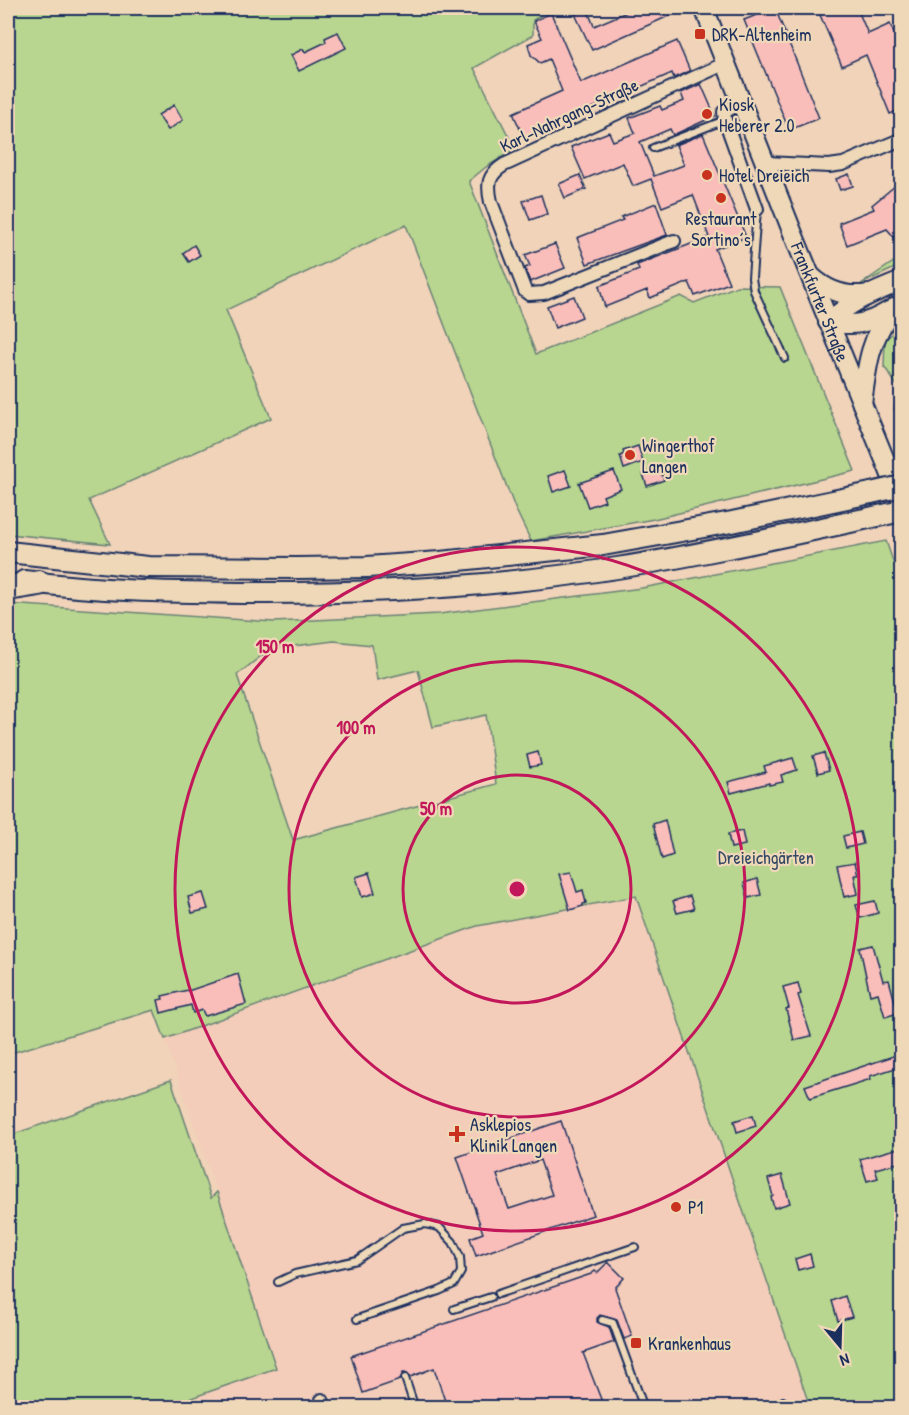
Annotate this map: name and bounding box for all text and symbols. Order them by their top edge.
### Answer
place label: DRK-Altenheim [712,22,811,47]
marker: DRK-Altenheim [693,27,707,41]
street label: Karl-Nahrgang-Straße [496,72,642,158]
place label: Kiosk Heberer 2.0 [719,92,795,138]
marker: Kiosk Heberer 2.0 [700,107,714,121]
place label: Hotel Dreieich [719,163,810,188]
marker: Hotel Dreieich [700,168,714,182]
marker: Restaurant Sortino´s [714,191,728,205]
place label: Restaurant Sortino´s [685,206,757,252]
street label: Frankfurter Straße [785,237,856,365]
place label: Wingerthof Langen [642,433,715,479]
marker: Wingerthof Langen [623,448,637,462]
text: 150 m [256,634,294,659]
text: 100 m [336,715,376,740]
text: 50 m [420,796,452,821]
park label: Dreieichgärten [718,845,814,870]
centre of rings [507,879,527,899]
place label: Asklepios Klinik Langen [470,1112,557,1158]
marker: Asklepios Klinik Langen [448,1125,466,1143]
place label: P1 [688,1195,703,1220]
marker: P1 [669,1200,683,1214]
north arrow [810,1316,870,1376]
place label: Krankenhaus [648,1331,731,1356]
marker: Krankenhaus [629,1336,643,1350]
text: N [837,1348,852,1372]

